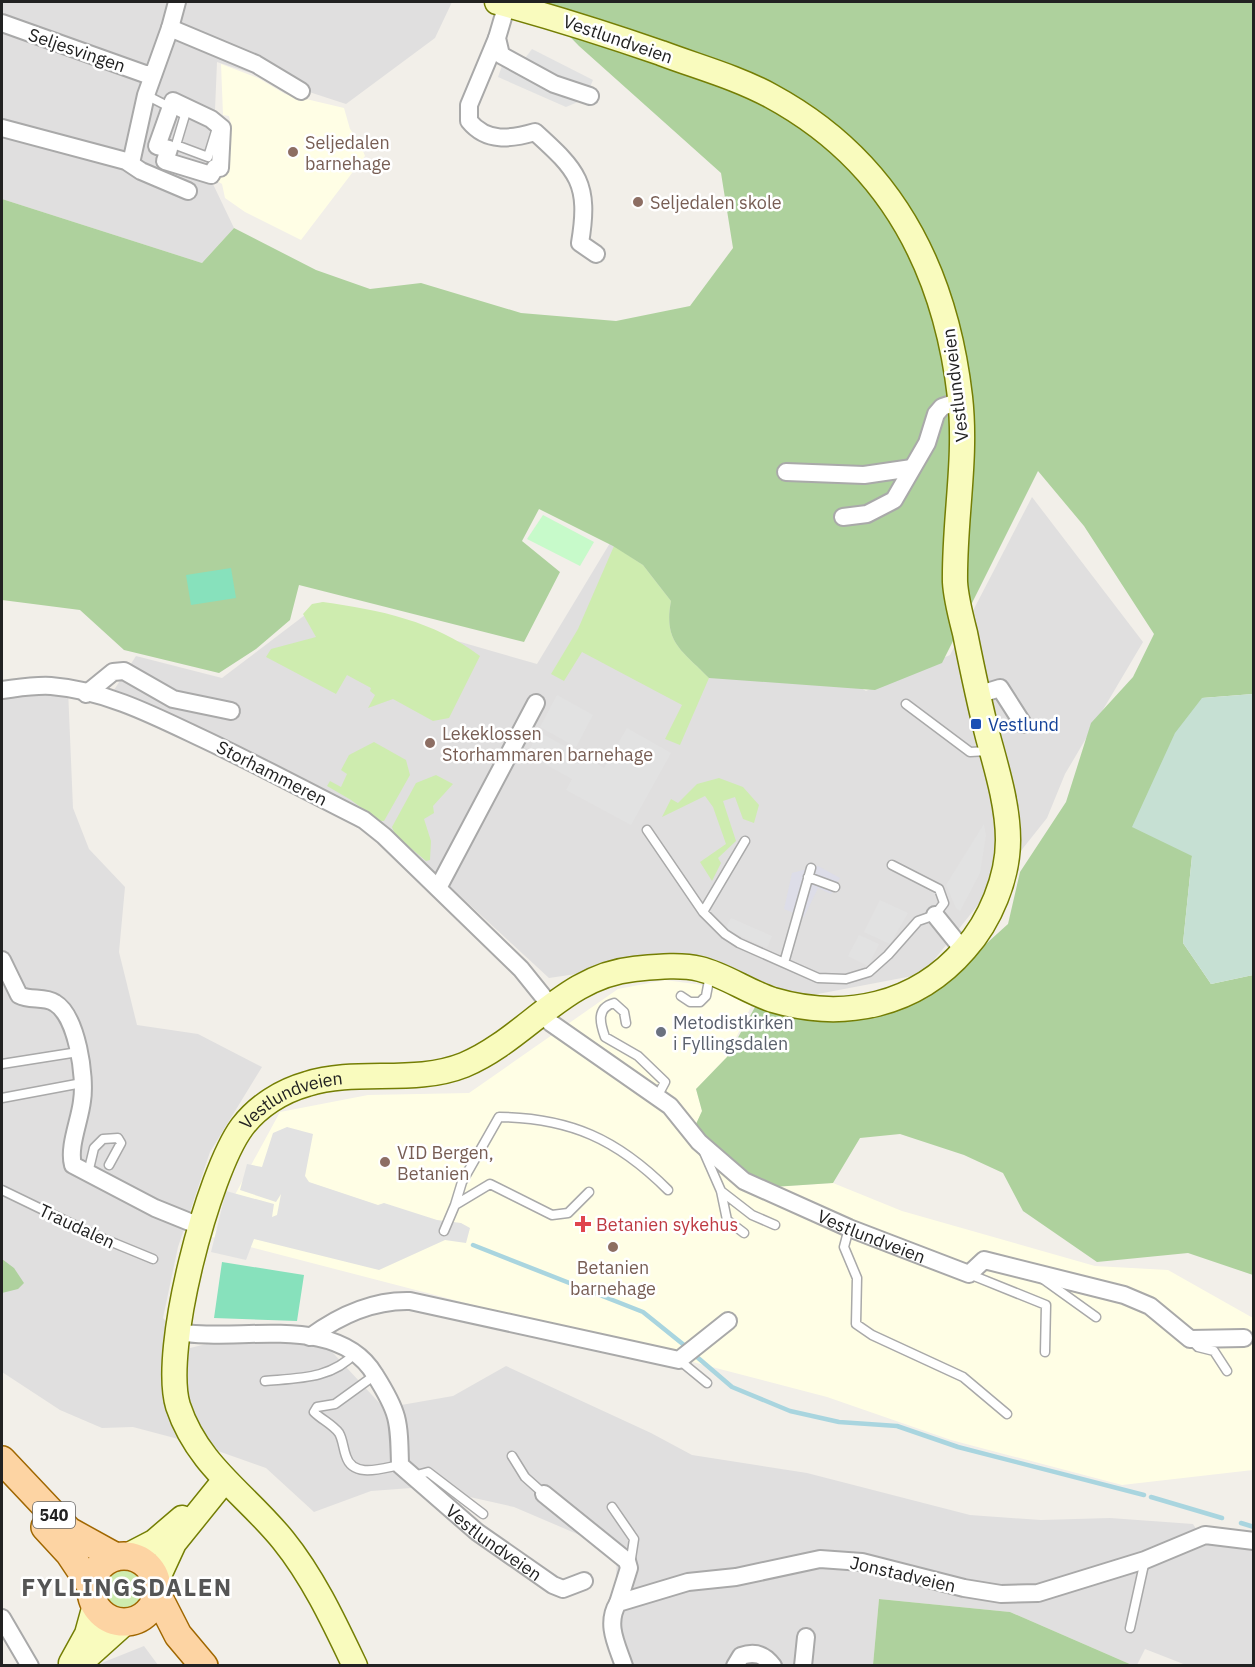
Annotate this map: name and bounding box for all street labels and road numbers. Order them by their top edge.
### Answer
street label: Vestlundveien [560,10,676,68]
street label: Seljesvingen [25,23,129,77]
street label: Vestlundveien [937,327,973,443]
street label: Storhammeren [213,735,331,811]
street label: Vestlundveien [234,1066,344,1134]
street label: Traudalen [35,1198,119,1254]
street label: Vestlundveien [814,1204,929,1268]
street label: Vestlundveien [441,1499,547,1586]
road number: 540 [33,1502,75,1528]
street label: Jonstadveien [848,1551,958,1597]

